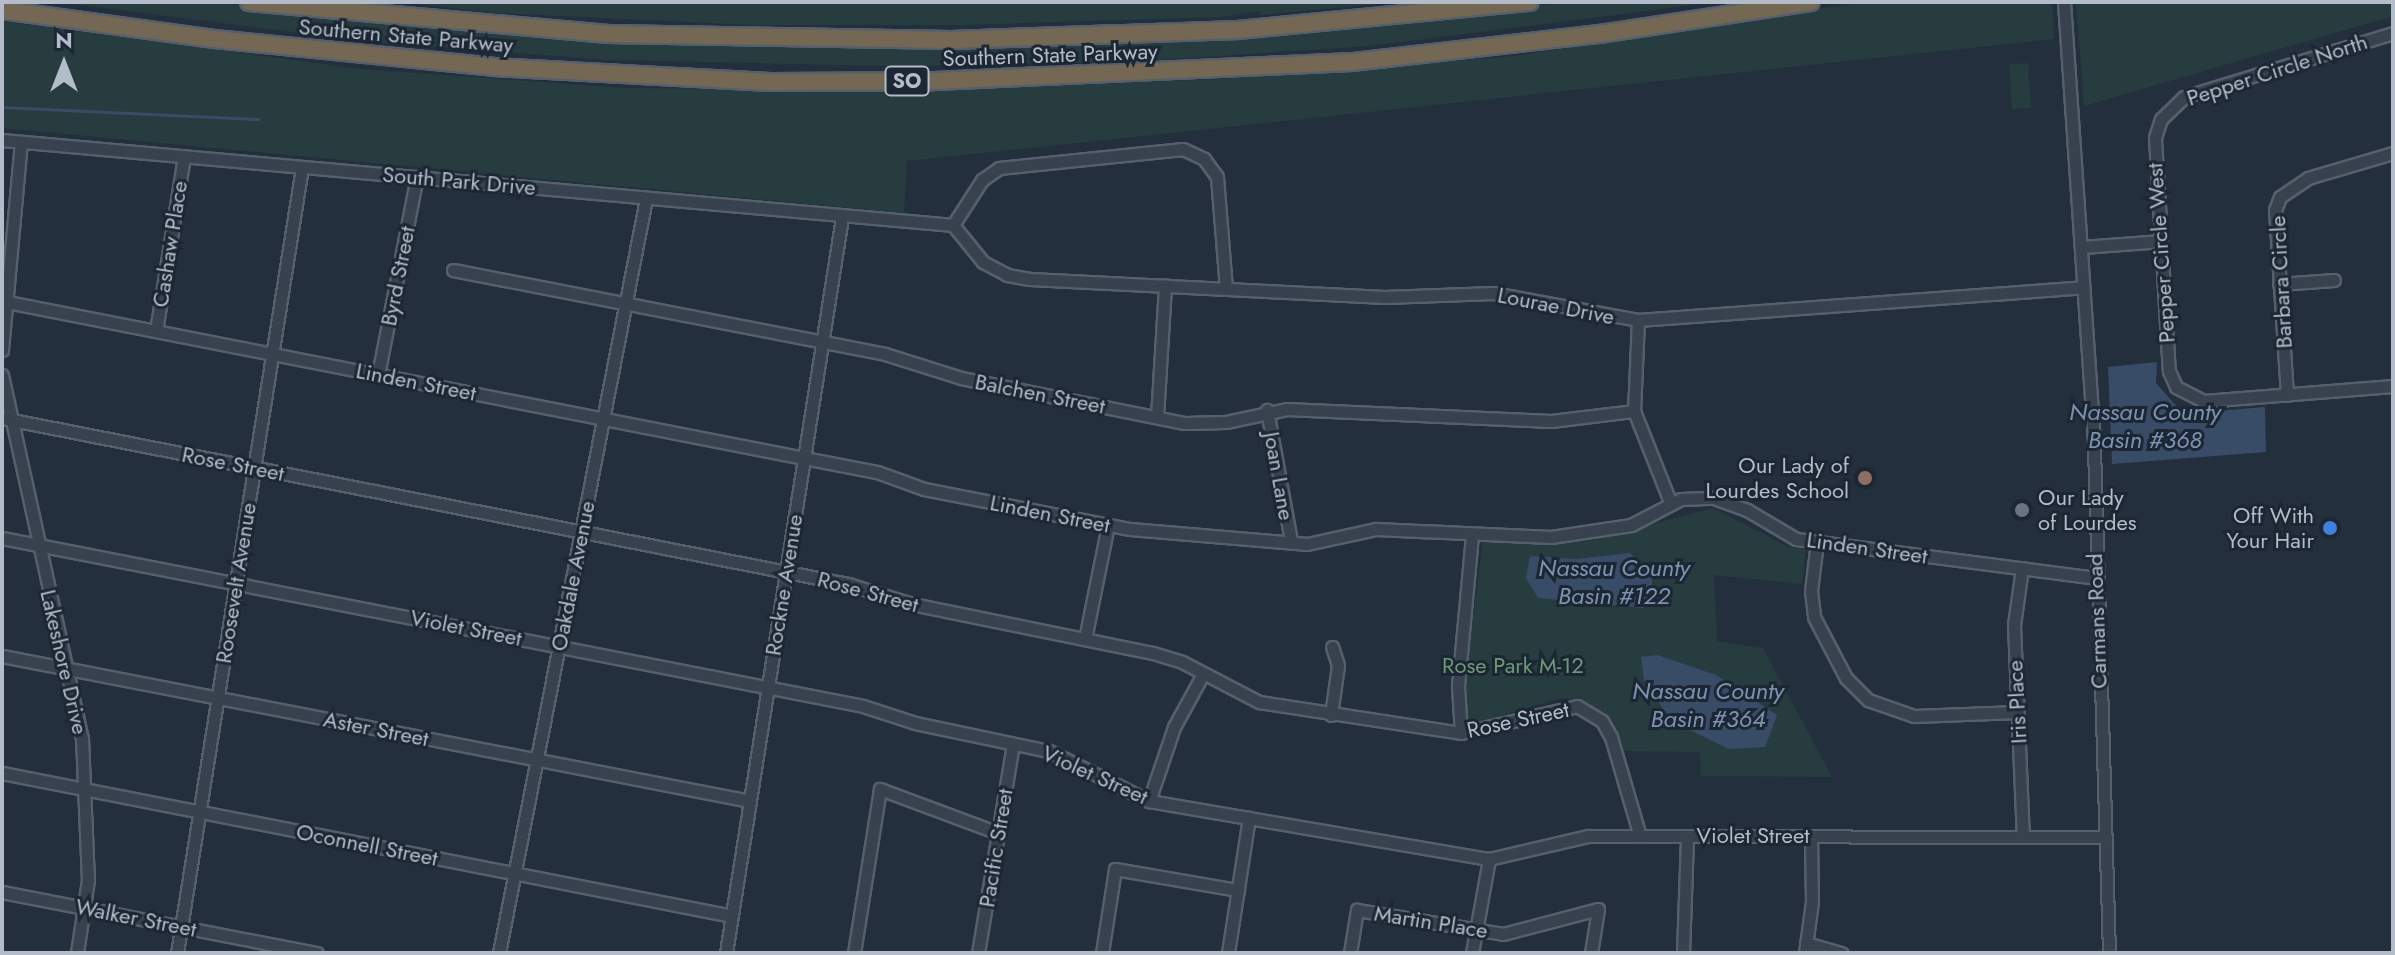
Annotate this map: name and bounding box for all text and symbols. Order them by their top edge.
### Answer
street label: Southern State Parkway [298,13,514,59]
north arrow [24,24,104,104]
text: N [55,24,73,56]
street label: Pepper Circle North [2183,28,2371,112]
street label: Southern State Parkway [942,38,1158,72]
road number: SO [883,65,931,97]
street label: South Park Drive [381,161,537,201]
street label: Pepper Circle West [2142,162,2180,344]
street label: Cashaw Place [147,179,193,309]
street label: Barbara Circle [2264,215,2298,349]
street label: Byrd Street [375,224,421,328]
street label: Lourae Drive [1495,282,1617,330]
street label: Linden Street [354,357,478,407]
street label: Balchen Street [973,368,1107,420]
water label: Nassau County Basin #368 [2069,398,2221,454]
street label: Joan Lane [1258,430,1300,522]
street label: Rose Street [180,441,286,487]
place label: Our Lady of Lourdes School [1705,452,1849,504]
marker: Our Lady of Lourdes School [1856,469,1874,487]
place label: Our Lady of Lourdes [2038,484,2137,536]
street label: Linden Street [988,489,1112,539]
street label: Oakdale Avenue [546,499,600,653]
street label: Roosevelt Avenue [210,501,262,665]
marker: Our Lady of Lourdes [2013,501,2031,519]
place label: Off With Your Hair [2227,502,2314,554]
street label: Rockne Avenue [760,513,808,657]
marker: Off With Your Hair [2321,519,2339,537]
street label: Linden Street [1805,526,1929,570]
street label: Carmans Road [2081,553,2113,689]
water label: Nassau County Basin #122 [1538,554,1690,610]
street label: Rose Street [815,566,921,618]
street label: Lakeshore Drive [35,587,93,737]
street label: Violet Street [408,604,524,652]
park label: Rose Park M-12 [1442,653,1584,679]
street label: Iris Place [2002,660,2032,744]
water label: Nassau County Basin #364 [1632,677,1784,733]
street label: Rose Street [1465,696,1571,744]
street label: Aster Street [321,706,431,752]
street label: Violet Street [1038,740,1152,810]
street label: Pacific Street [974,787,1018,909]
street label: Oconnell Street [294,818,440,872]
street label: Violet Street [1696,823,1810,849]
street label: Walker Street [73,893,199,943]
street label: Martin Place [1372,900,1490,944]

